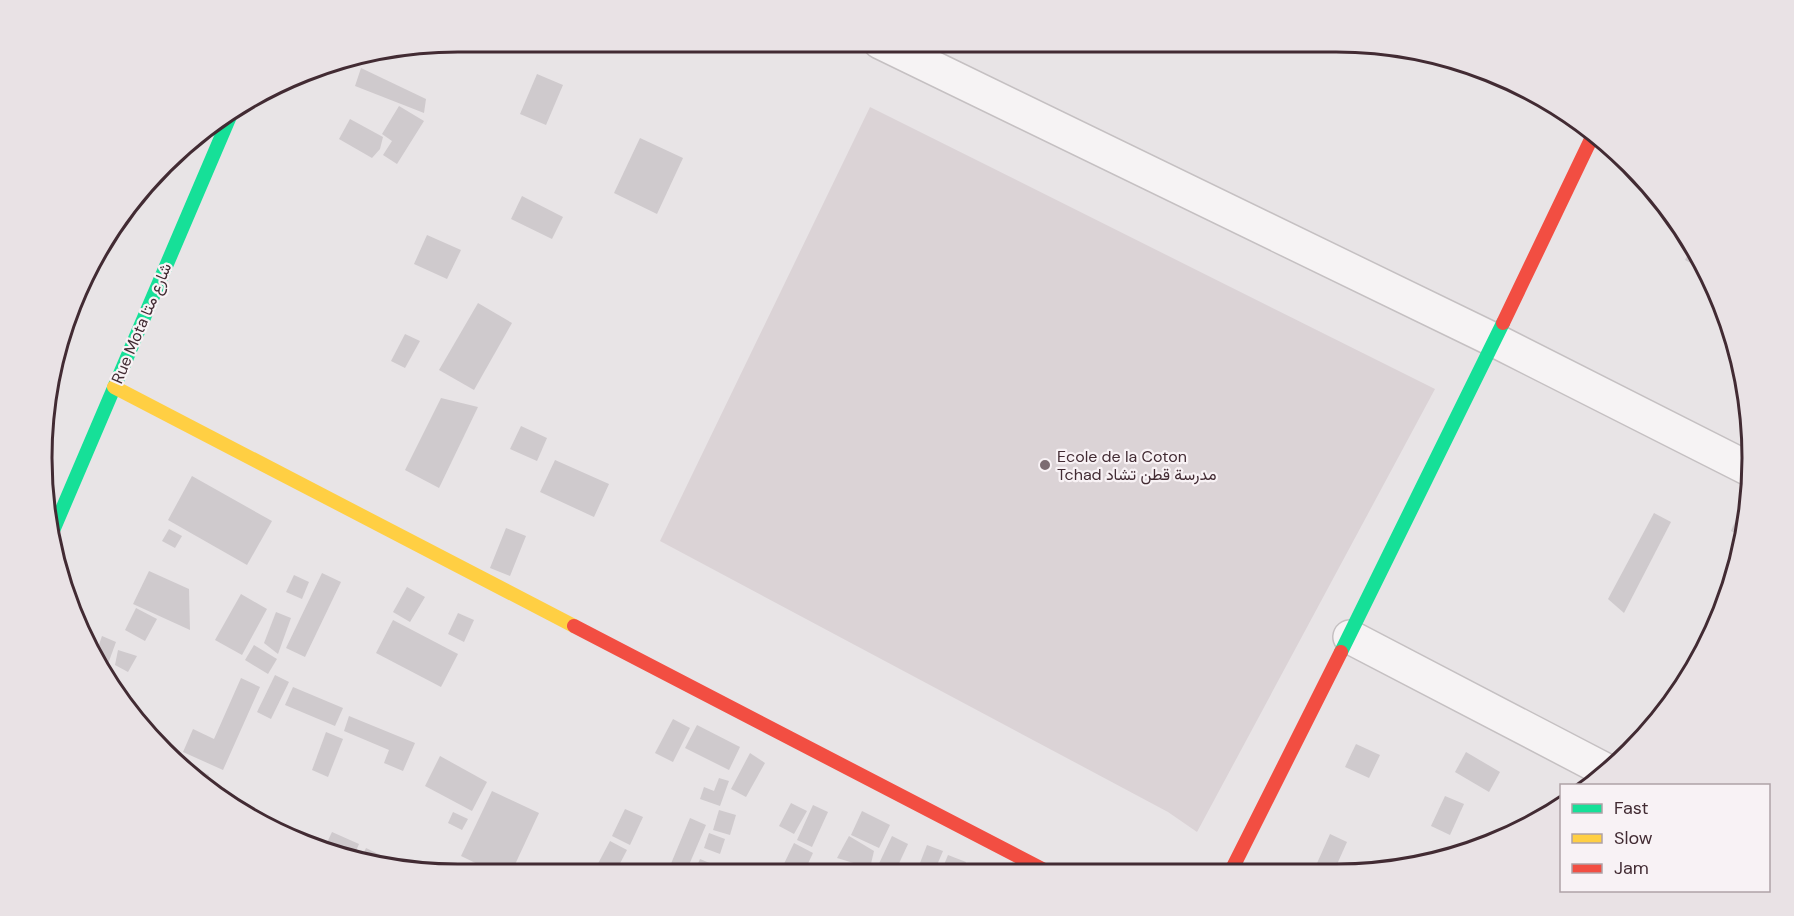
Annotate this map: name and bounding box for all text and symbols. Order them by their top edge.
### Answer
street label: Rue Mota شارع متا [107,260,177,387]
place label: Ecole de la Coton Tchad مدرسة قطن تشاد [1057,446,1217,485]
marker: Ecole de la Coton Tchad مدرسة قطن تشاد [1038,458,1052,472]
legend [1560,784,1770,892]
text: Fast [1614,796,1649,820]
text: Slow [1614,826,1653,850]
text: Jam [1614,856,1649,880]

